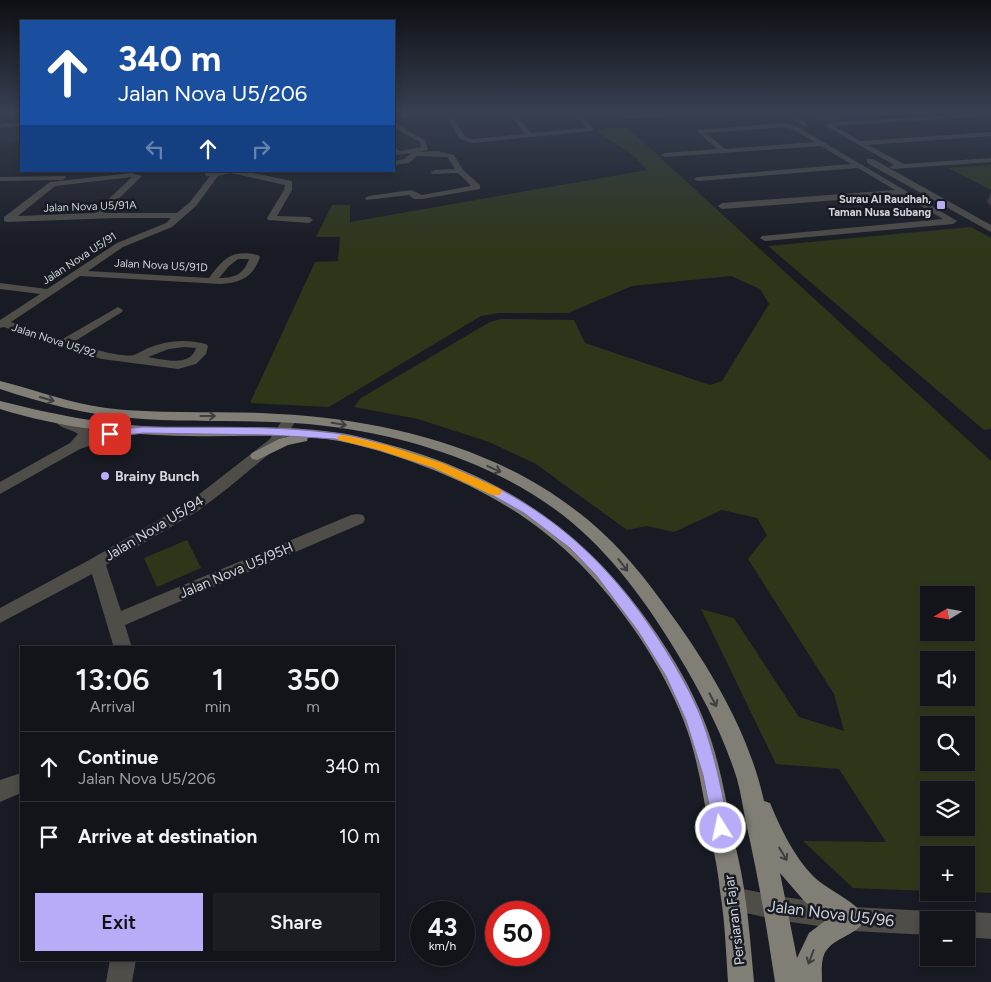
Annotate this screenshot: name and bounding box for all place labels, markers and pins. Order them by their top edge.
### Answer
place label: Surau Al Raudhah, Taman Nusa Subang [829,193,931,219]
marker: Surau Al Raudhah, Taman Nusa Subang [935,199,947,211]
pin [89,413,131,455]
place label: Brainy Bunch [115,468,199,485]
marker: Brainy Bunch [99,470,111,482]

